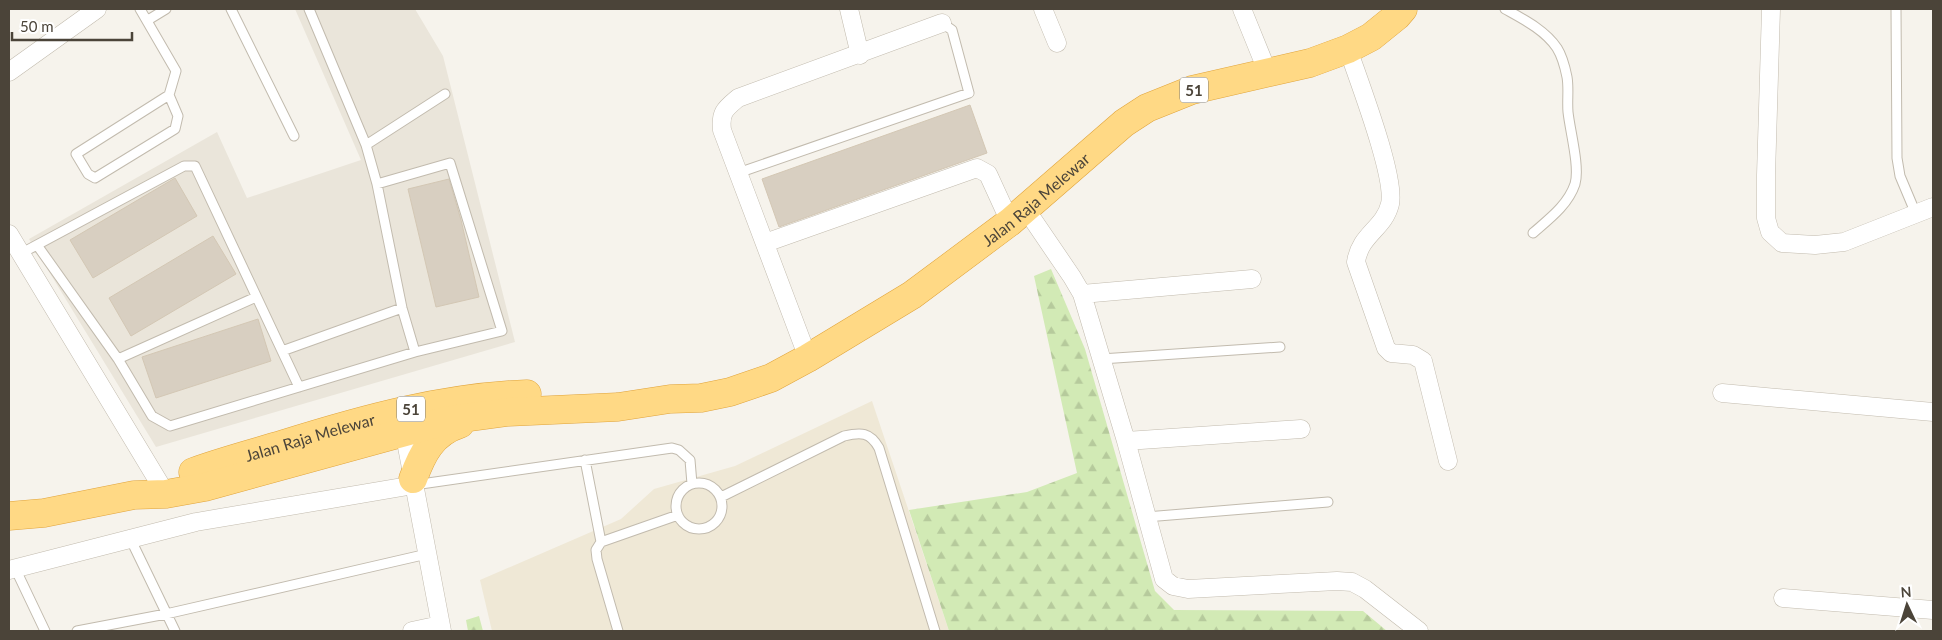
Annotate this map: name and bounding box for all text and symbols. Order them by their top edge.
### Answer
scale bar [12,10,132,42]
text: 50 m [20,17,54,35]
road number: 51 [1180,78,1208,102]
street label: Jalan Raja Melewar [978,148,1093,249]
road number: 51 [397,396,425,422]
street label: Jalan Raja Melewar [243,409,377,464]
north arrow [1882,580,1932,630]
text: N [1900,583,1912,600]

